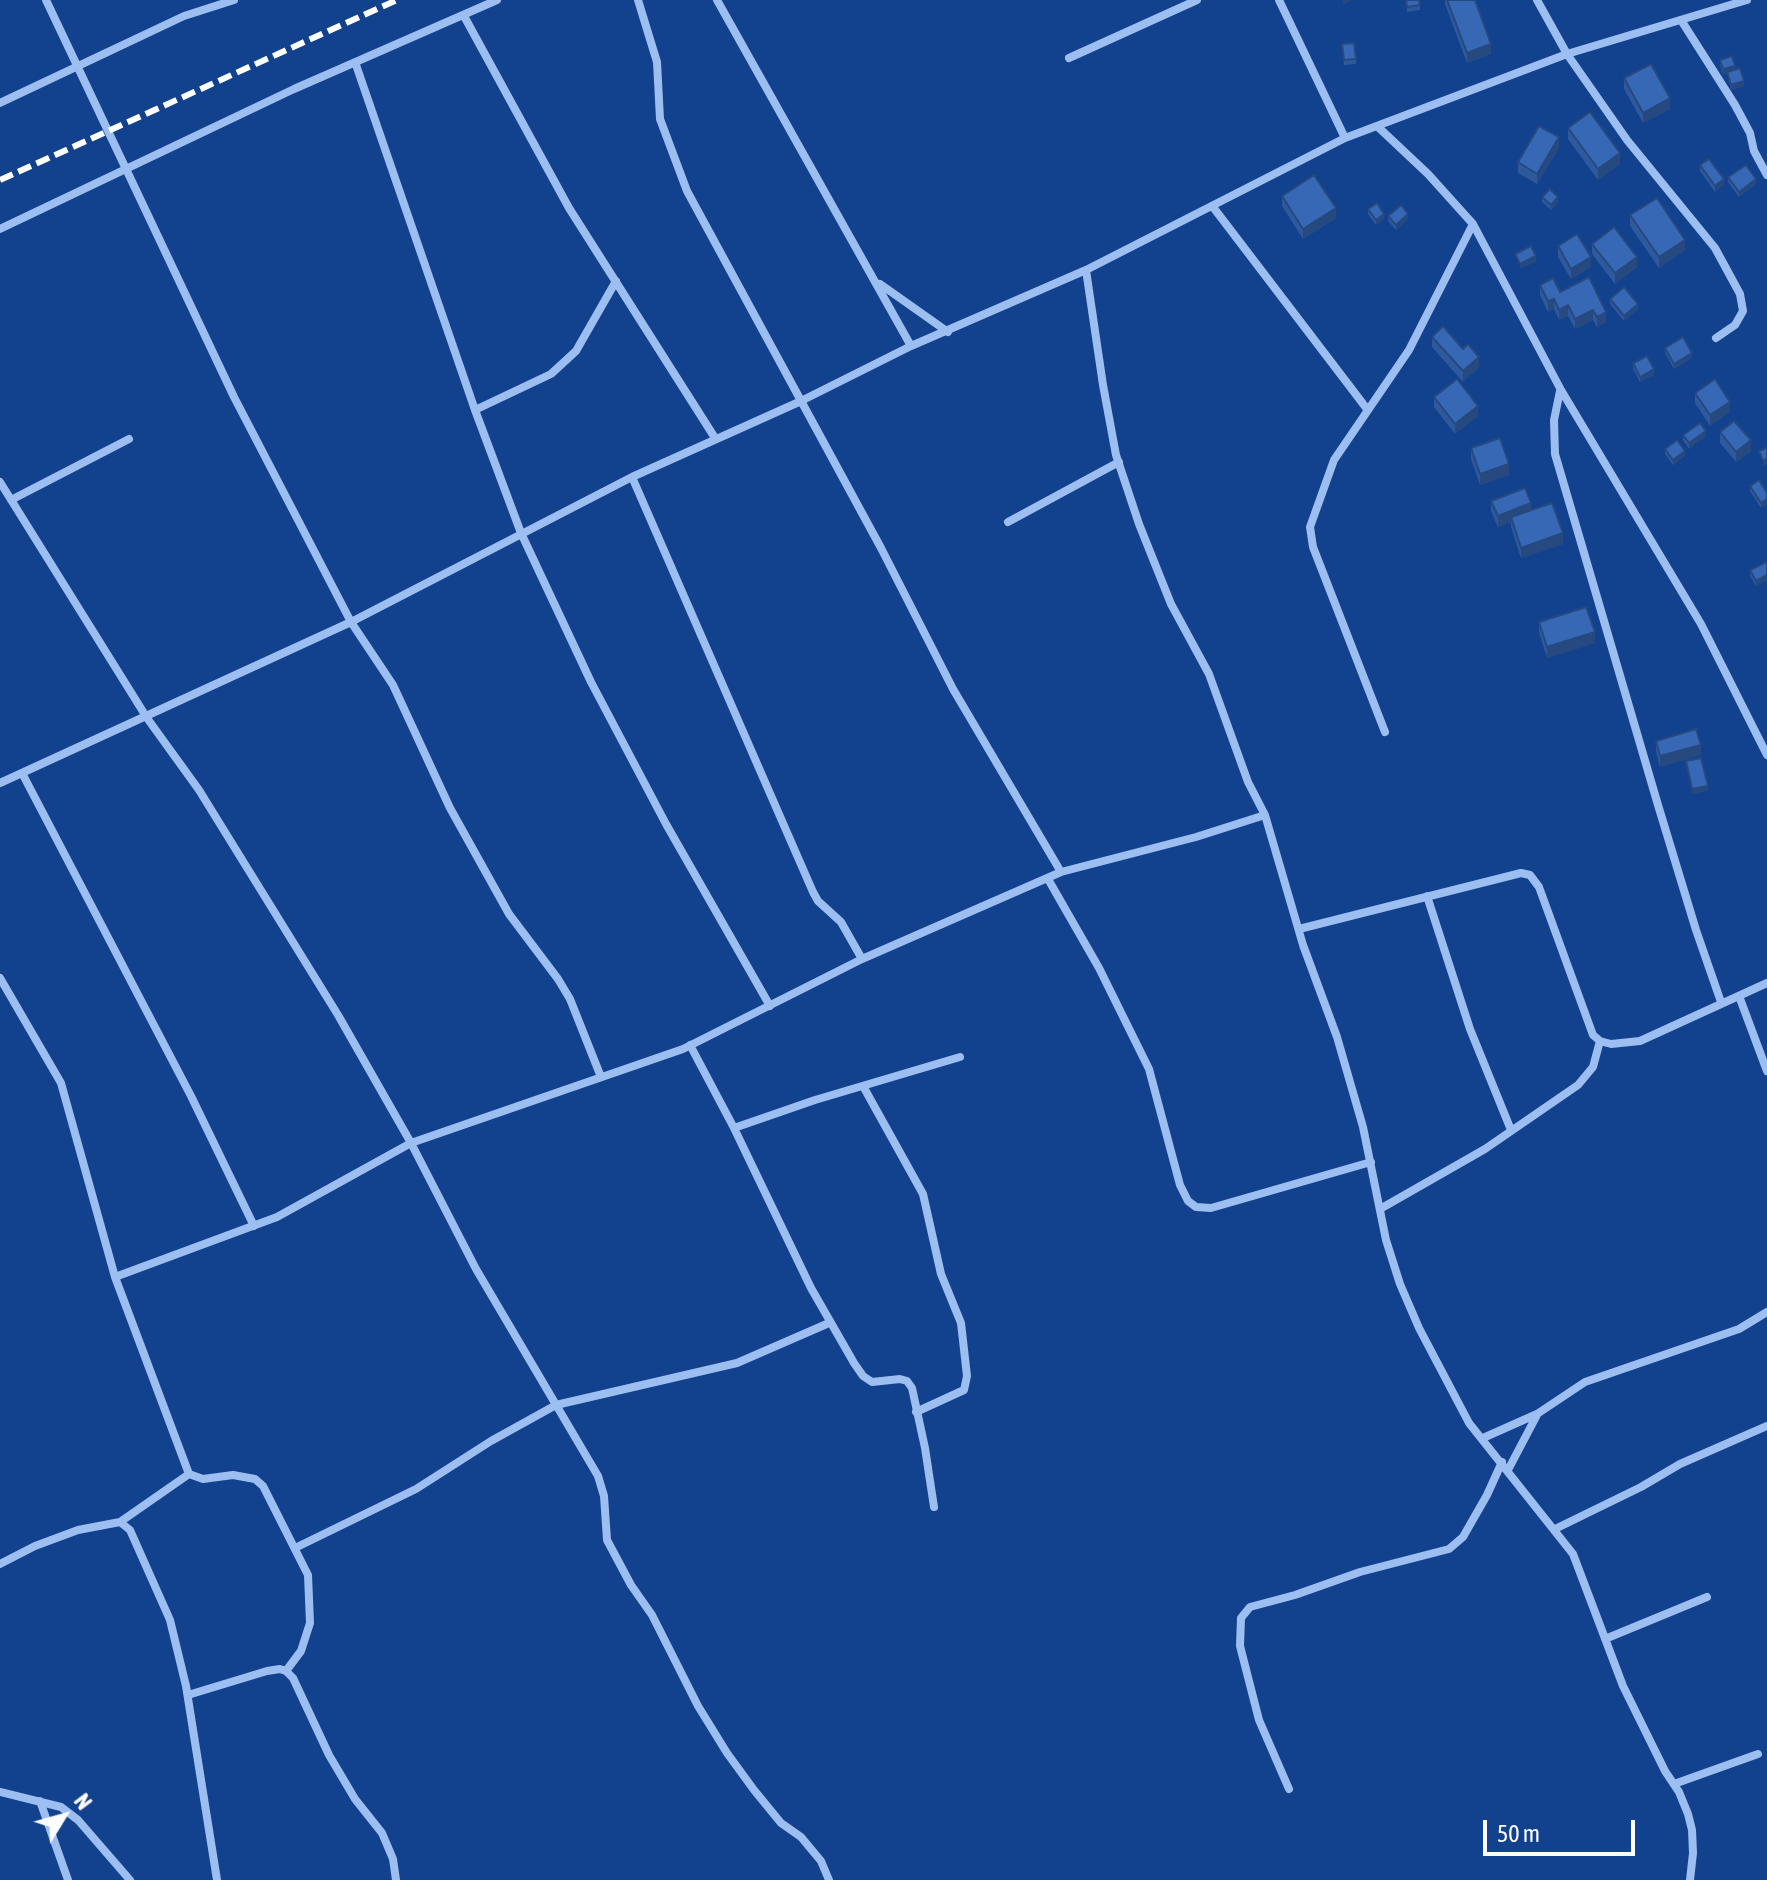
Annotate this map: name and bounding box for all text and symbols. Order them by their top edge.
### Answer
north arrow [24,1776,104,1856]
text: N [69,1789,97,1815]
scale bar [1487,1804,1639,1854]
text: 50 m [1497,1820,1540,1847]

